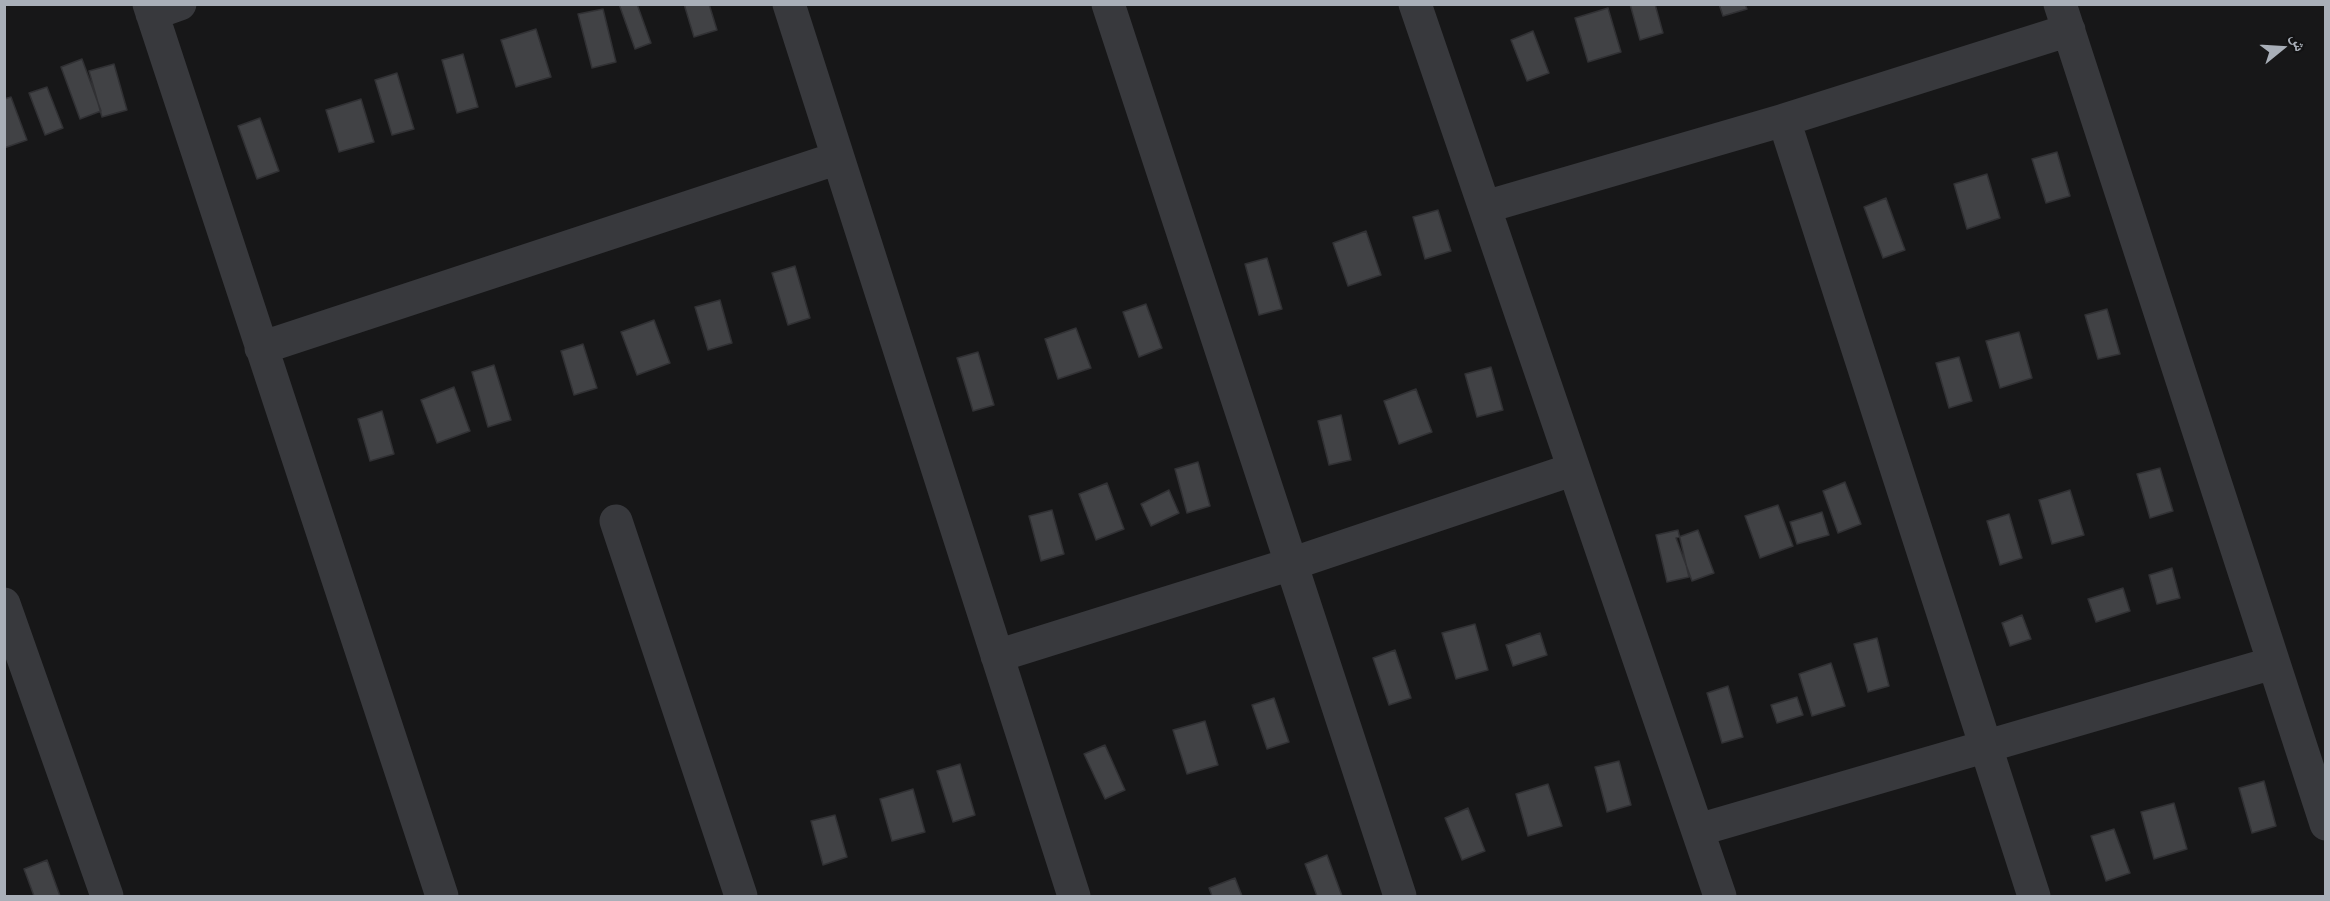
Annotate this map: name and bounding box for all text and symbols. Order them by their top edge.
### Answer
north arrow [2252,18,2312,78]
text: ش [2287,31,2311,54]

